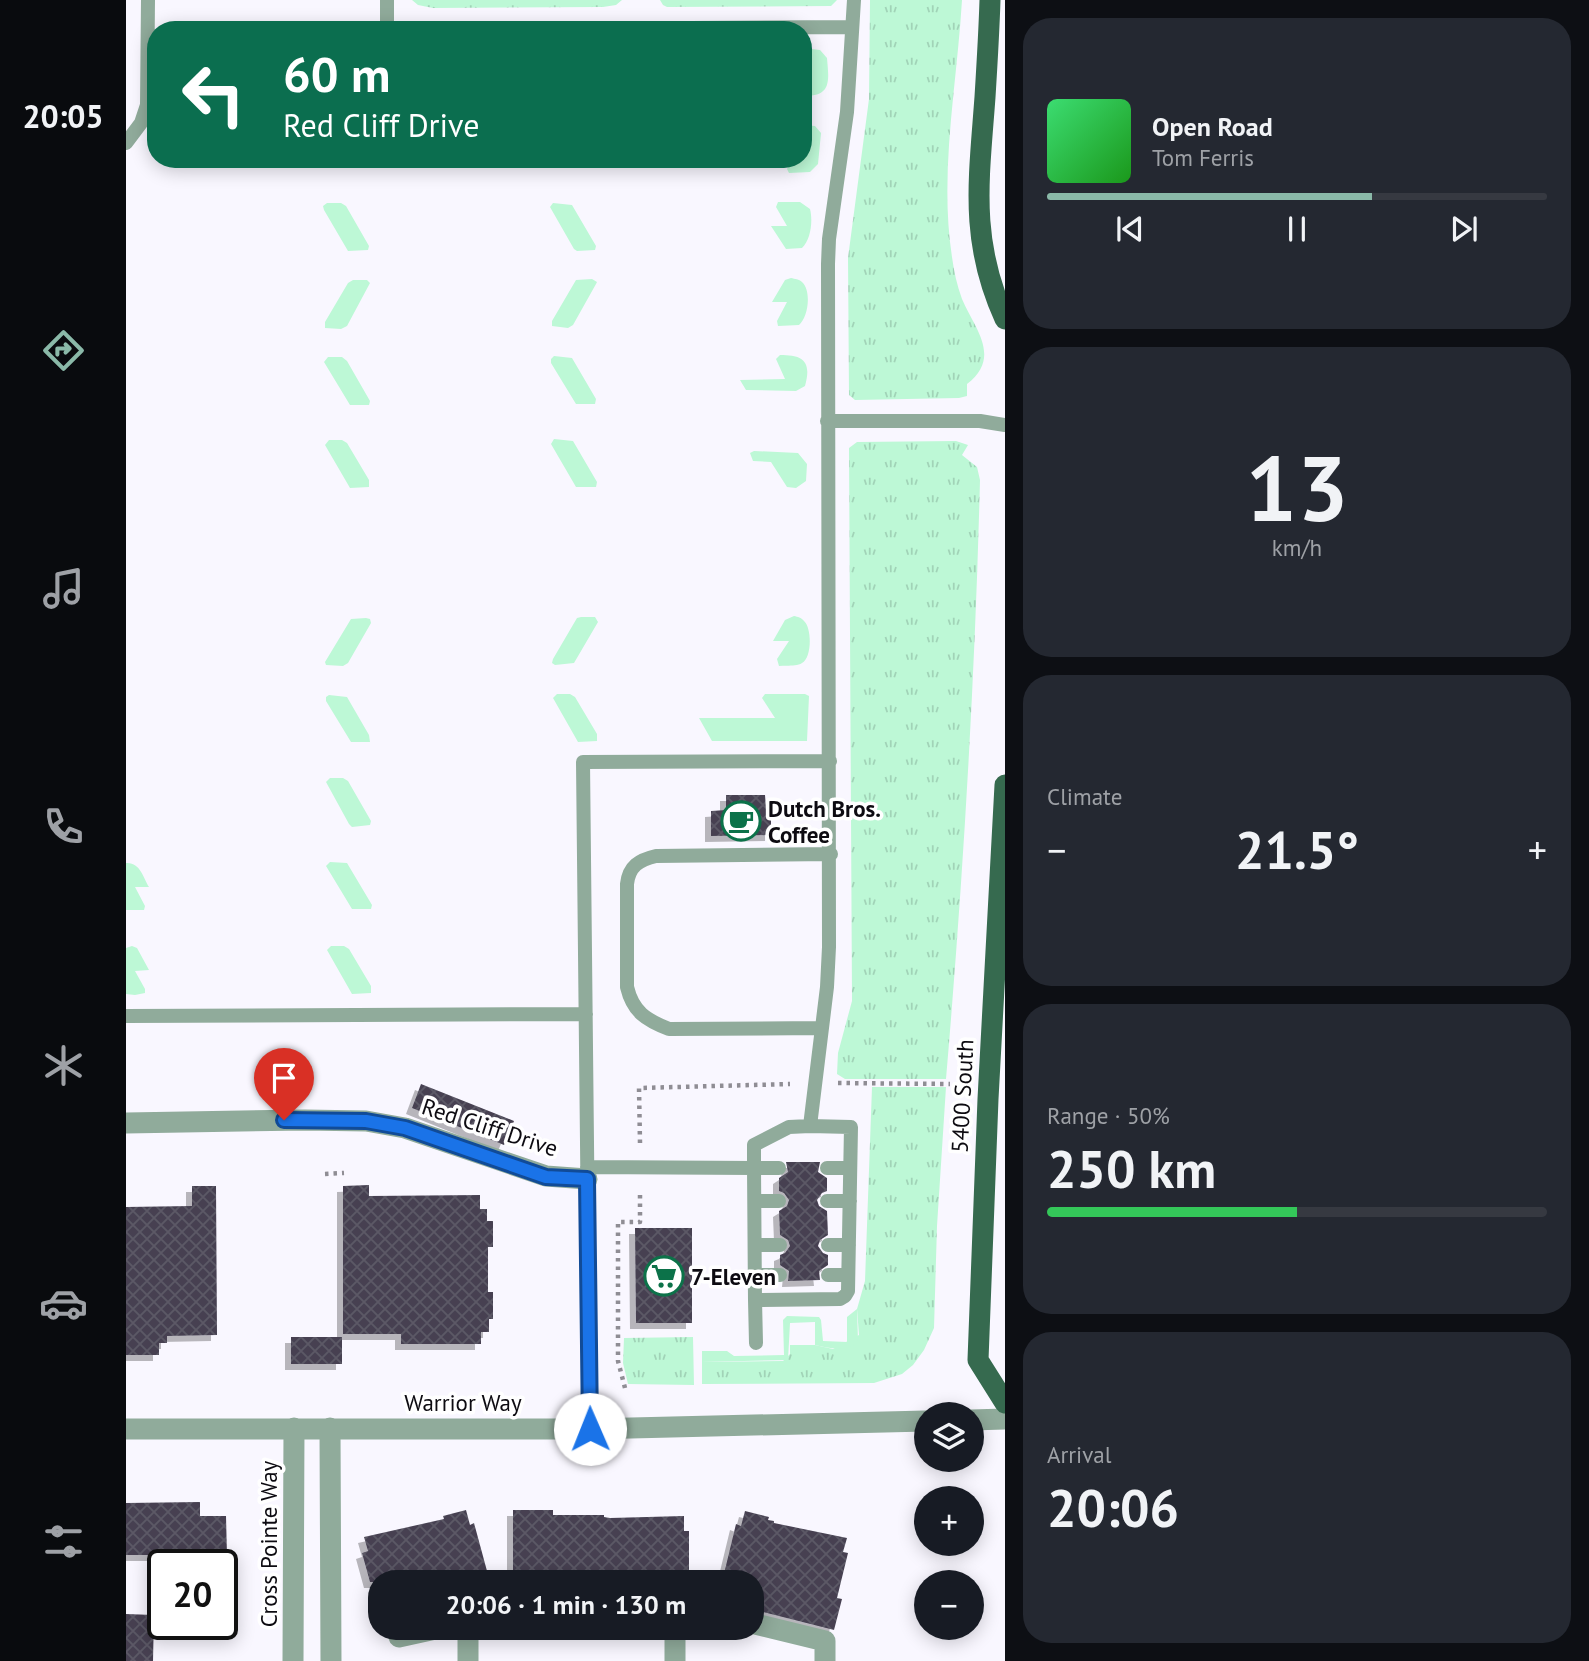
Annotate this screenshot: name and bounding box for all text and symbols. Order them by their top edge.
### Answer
text: 60 m [283,42,390,106]
icon: left [168,49,259,140]
text: 20:05 [22,95,104,137]
text: Red Cliff Drive [283,104,479,146]
text: Open Road [1152,110,1273,143]
text: Tom Ferris [1152,143,1254,172]
icon: previous [1111,210,1149,248]
icon: pause [1278,210,1316,248]
icon: next [1445,210,1483,248]
icon: directions [39,326,88,375]
text: 13 [1245,428,1349,546]
text: km/h [1272,533,1322,562]
icon: music [39,564,88,613]
text: Climate [1047,782,1122,811]
place label: Dutch Bros. Coffee [768,794,881,849]
cafe icon: Dutch Bros. Coffee [720,800,762,842]
icon: phone [39,802,88,851]
text: 21.5° [1235,816,1359,883]
text: − [1047,825,1066,874]
text: + [1528,825,1547,874]
street label: 5400 South [945,1039,979,1153]
icon: climate [39,1041,88,1090]
pin [254,1048,314,1120]
icon: arrive [265,1059,303,1097]
street label: Red Cliff Drive [418,1091,562,1163]
text: Range · 50% [1047,1101,1170,1130]
text: 250 km [1047,1135,1216,1202]
supermarket icon: 7-Eleven [643,1255,685,1297]
place label: 7-Eleven [691,1262,776,1291]
icon: car [39,1279,88,1328]
street label: Warrior Way [404,1388,522,1417]
position arrow [553,1392,627,1466]
map controls [914,1402,984,1640]
button: layers [914,1402,984,1472]
text: Arrival [1047,1440,1111,1469]
street label: Cross Pointe Way [254,1460,283,1627]
text: 20:06 [1047,1474,1179,1541]
button: + [914,1486,984,1556]
icon: filters [39,1517,88,1566]
speed limit sign: 20 [147,1549,238,1640]
button: − [914,1570,984,1640]
text: 20:06 · 1 min · 130 m [446,1588,686,1621]

